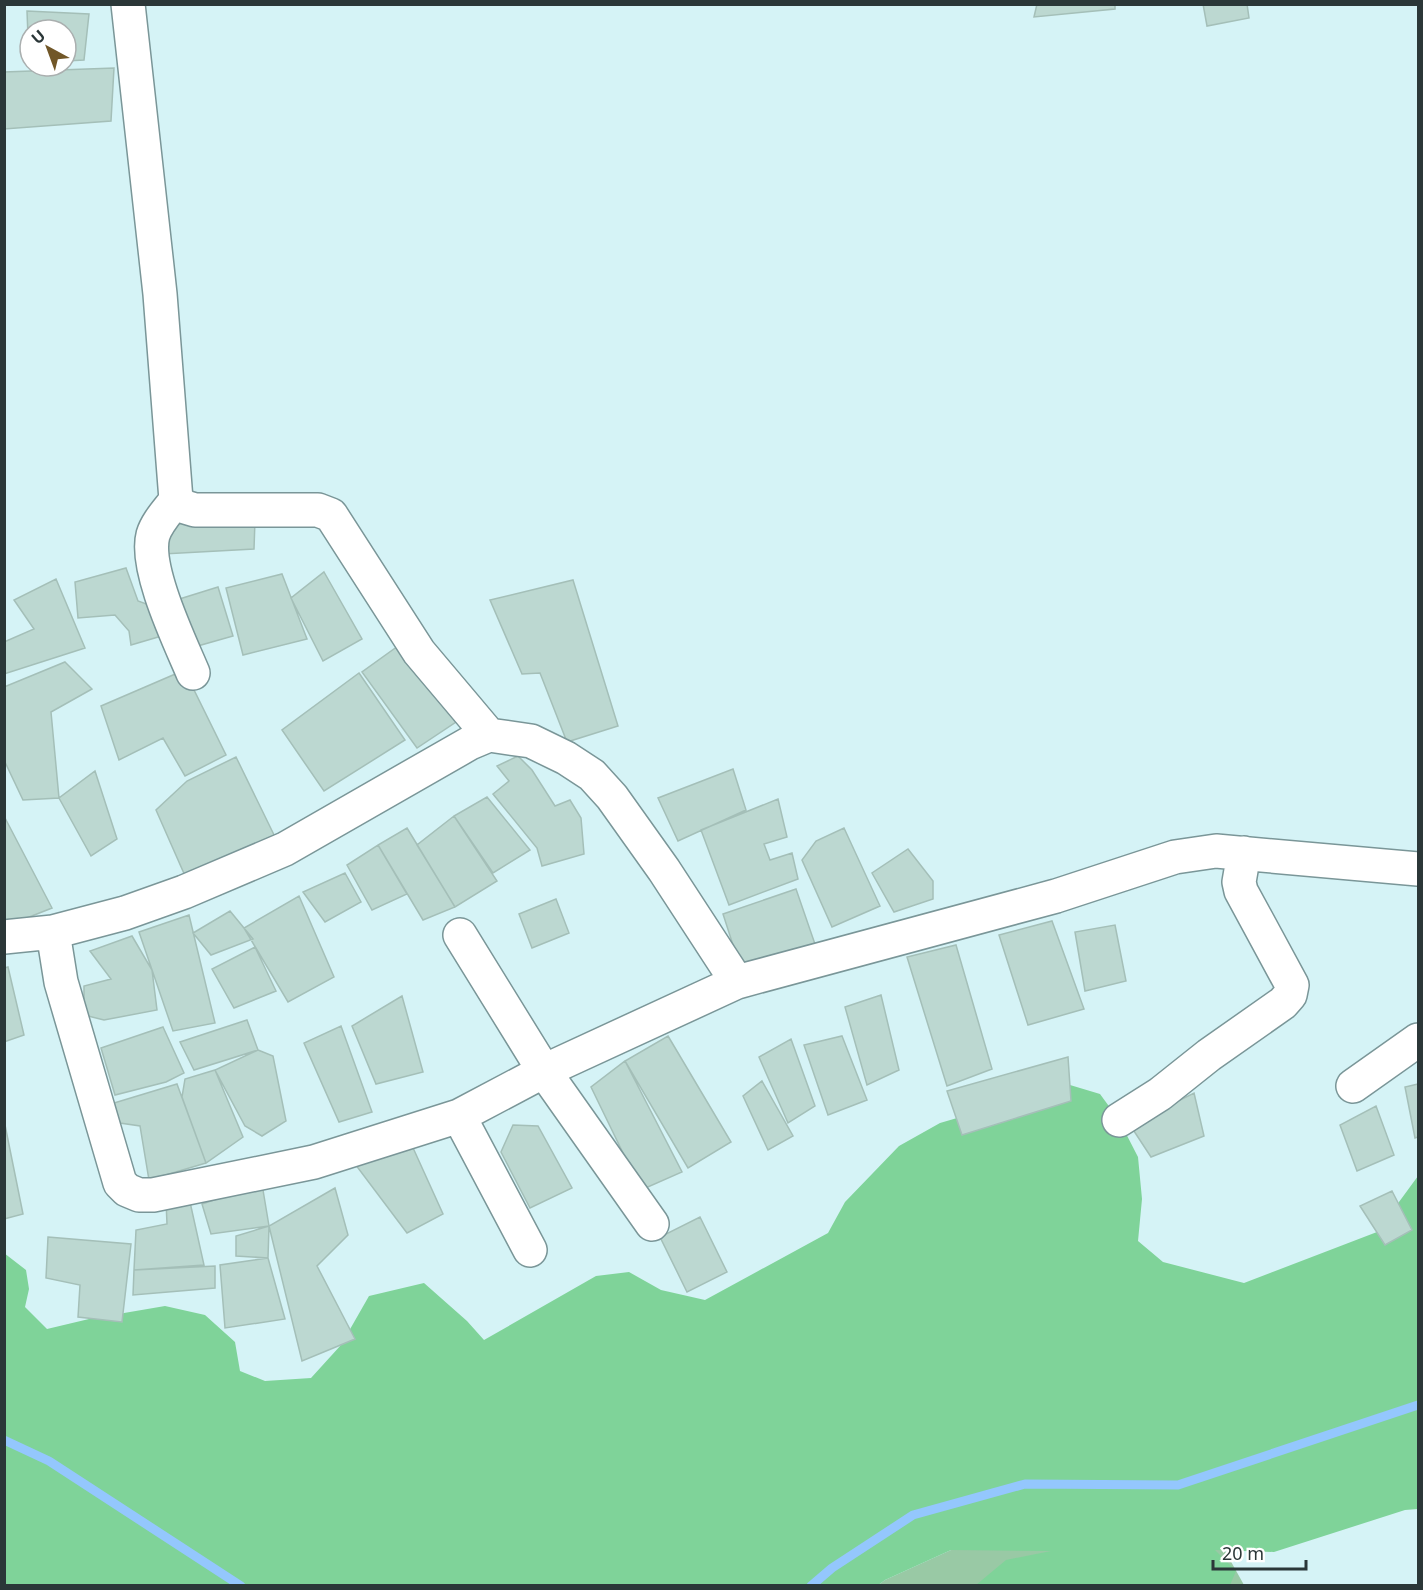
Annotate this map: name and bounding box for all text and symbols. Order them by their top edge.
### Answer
north arrow [18,18,78,78]
text: U [26,24,50,49]
scale bar [1213,1533,1306,1571]
text: 20 m [1222,1541,1264,1565]

